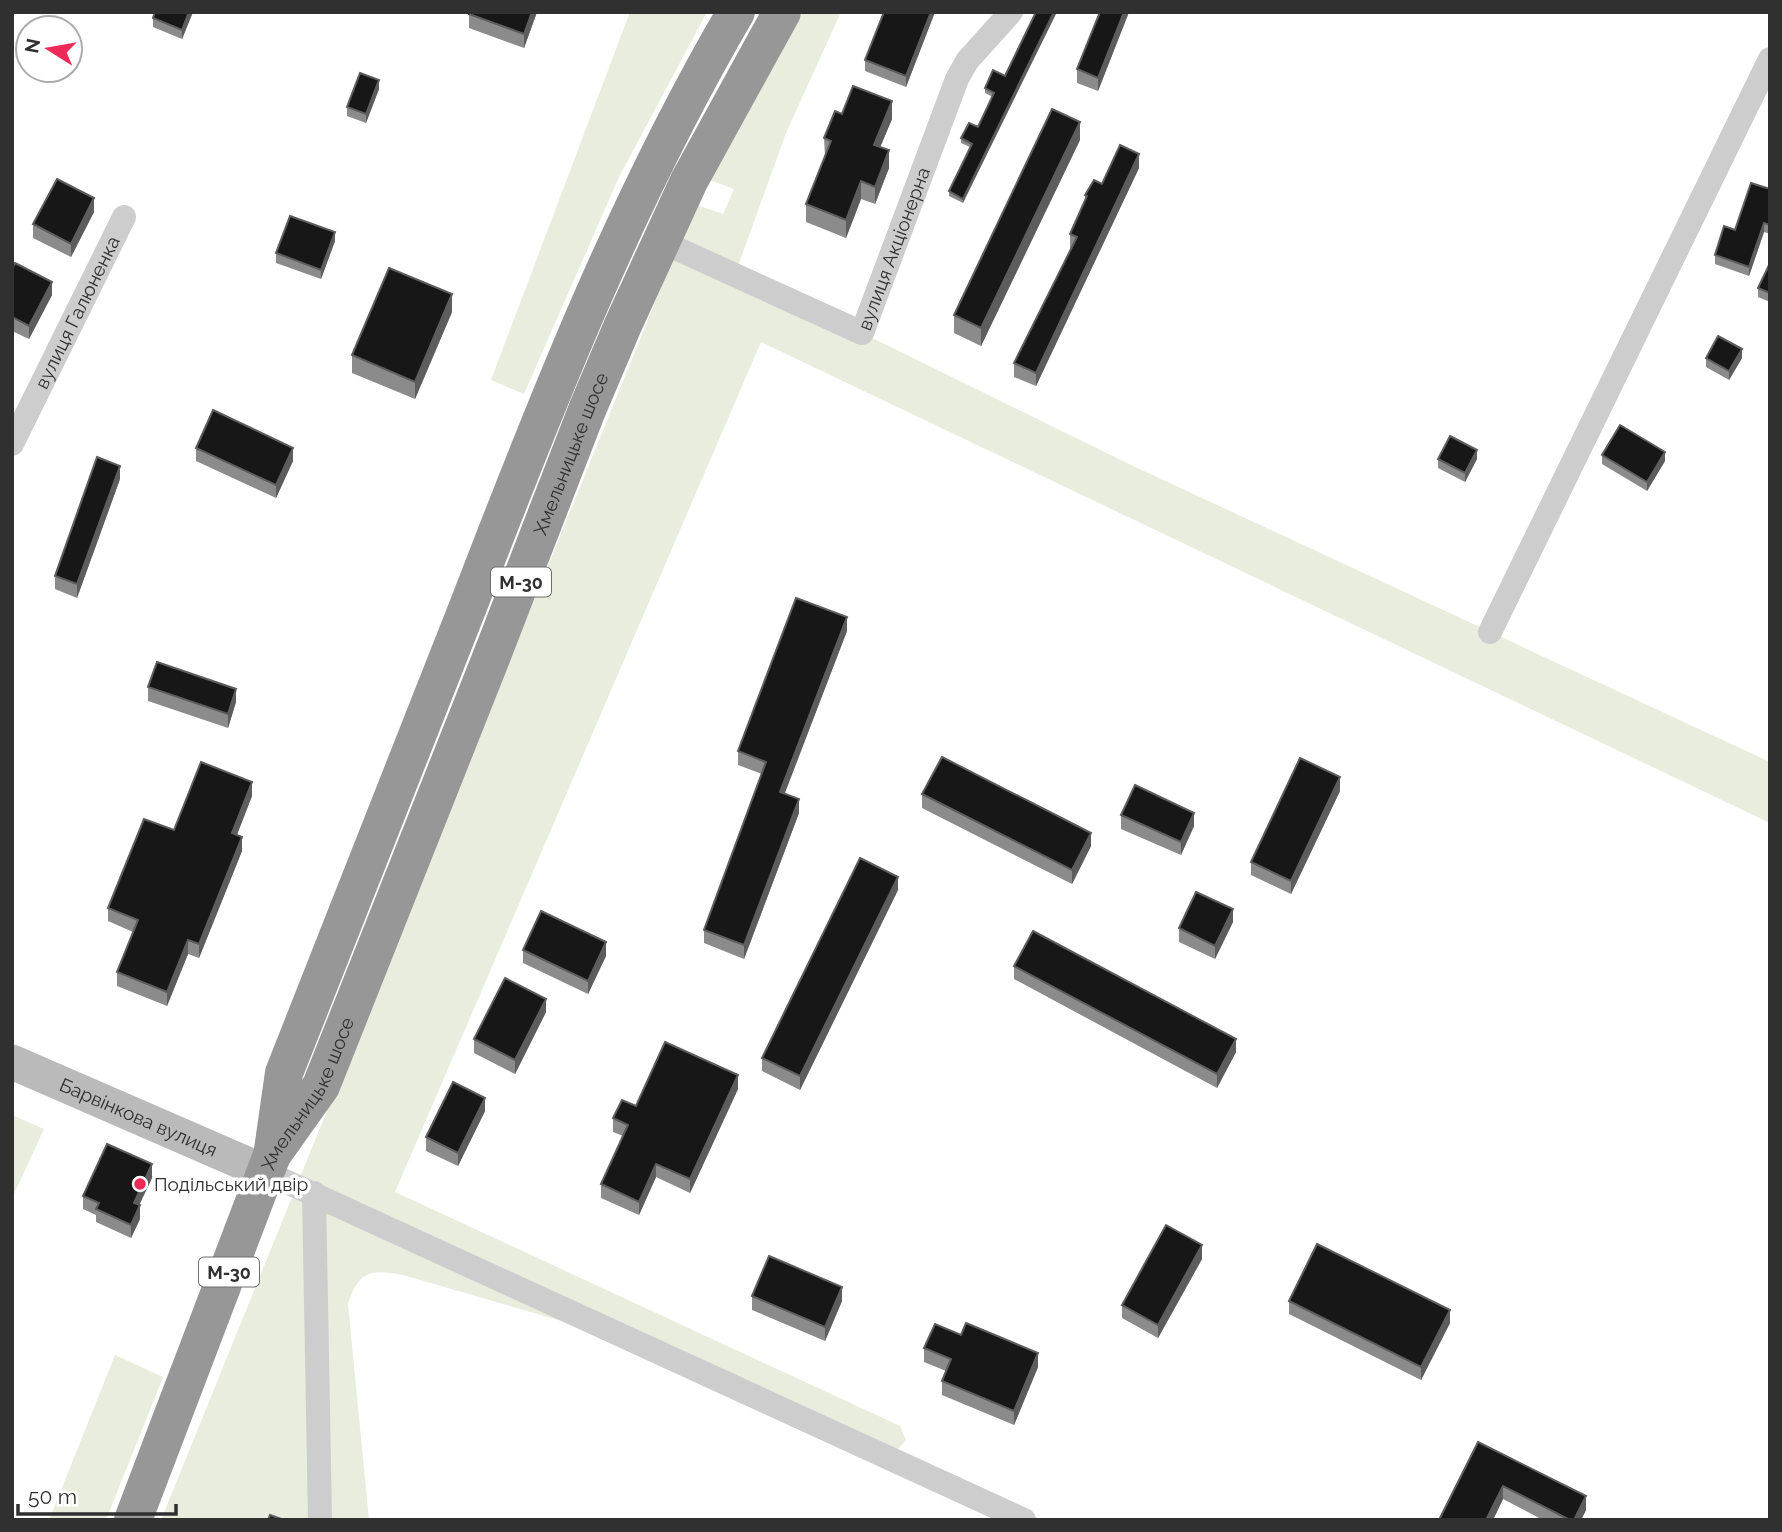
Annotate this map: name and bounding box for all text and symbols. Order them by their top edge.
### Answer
north arrow [14,14,84,84]
text: N [20,37,44,55]
street label: вулиця Акціонерна [853,164,934,333]
street label: вулиця Галюненка [30,232,124,392]
street label: Хмельницьке шосе [529,369,613,538]
road number: М-30 [491,568,551,596]
street label: Хмельницьке шосе [256,1014,358,1173]
street label: Барвінкова вулиця [56,1073,221,1161]
place label: Подільський двір [154,1173,308,1195]
marker: Подільський двір [132,1176,148,1192]
road number: М-30 [199,1258,259,1287]
scale bar [18,1472,175,1516]
text: 50 m [28,1484,77,1509]

